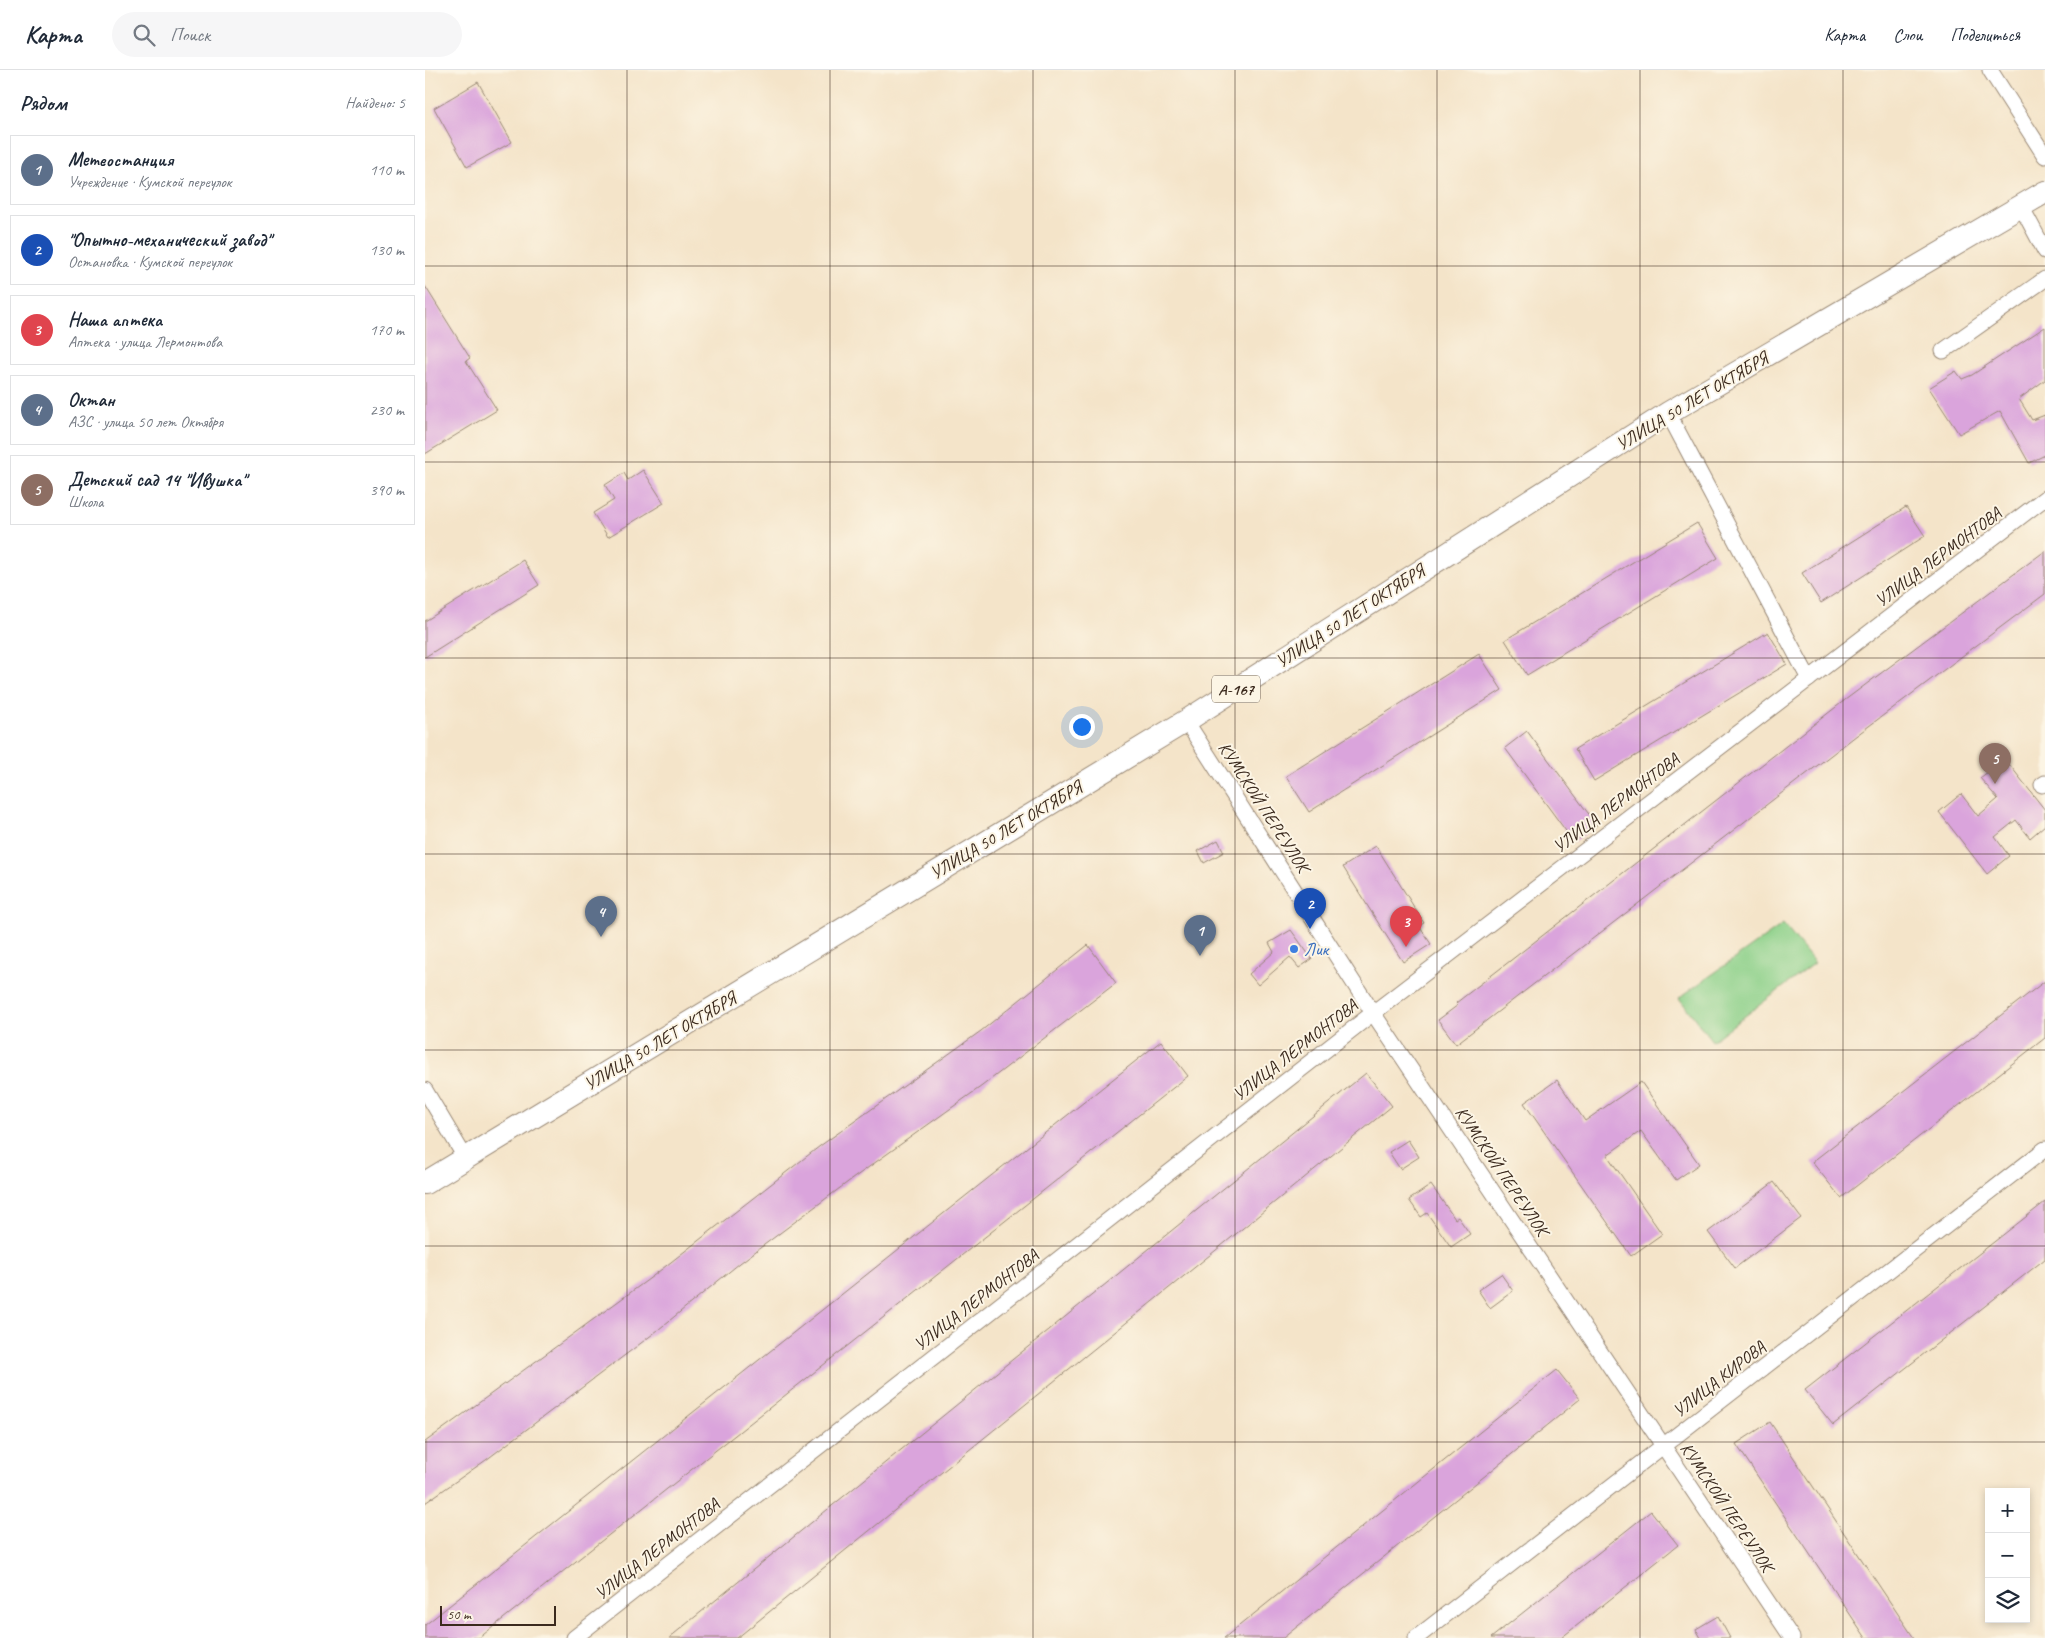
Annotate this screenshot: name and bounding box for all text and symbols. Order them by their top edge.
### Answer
search box [112,12,462,57]
text: Карта [25,20,82,50]
icon: search [130,21,158,49]
text: Поиск [170,23,210,47]
text: Карта [1824,24,1865,46]
text: Слои [1893,24,1922,46]
text: Поделиться [1950,24,2020,46]
text: Рядом [20,90,67,116]
text: Найдено: 5 [345,93,405,113]
text: Метеостанция [68,148,173,172]
text: 1 [33,160,41,180]
text: 110 m [370,160,404,180]
text: Учреждение · Кумской переулок [68,172,231,192]
text: "Опытно-механический завод" [68,228,271,252]
text: 2 [33,240,41,260]
text: 130 m [370,240,404,260]
text: Остановка · Кумской переулок [68,252,232,272]
text: Наша аптека [68,308,162,332]
text: 3 [33,320,41,340]
text: 170 m [370,320,404,340]
text: Аптека · улица Лермонтова [68,332,222,352]
street label: УЛИЦА 50 ЛЕТ ОКТЯБРЯ [1612,345,1775,455]
text: Октан [68,388,115,412]
text: 4 [33,400,41,420]
text: 230 m [370,400,404,420]
text: АЗС · улица 50 лет Октября [68,412,223,432]
text: Детский сад 14 "Ивушка" [68,468,246,492]
text: 5 [34,480,40,500]
text: 390 m [370,480,404,500]
text: Школа [68,492,103,512]
street label: УЛИЦА ЛЕРМОНТОВА [1871,502,2006,612]
street label: УЛИЦА 50 ЛЕТ ОКТЯБРЯ [1271,558,1431,672]
road number: А-167 [1212,676,1260,702]
your location [1069,714,1095,740]
street label: КУМСКОЙ ПЕРЕУЛОК [1214,738,1317,880]
pin: 5 [1979,743,2011,784]
street label: УЛИЦА ЛЕРМОНТОВА [1549,748,1684,858]
street label: УЛИЦА 50 ЛЕТ ОКТЯБРЯ [926,774,1089,884]
pin: 2 [1294,888,1326,929]
pin: 4 [585,896,617,937]
pin: 3 [1390,906,1422,947]
pin: 1 [1184,915,1216,956]
place label: Лик [1304,938,1331,960]
marker: Лик [1288,943,1300,955]
street label: УЛИЦА 50 ЛЕТ ОКТЯБРЯ [580,985,743,1095]
street label: УЛИЦА ЛЕРМОНТОВА [1228,994,1363,1106]
street label: КУМСКОЙ ПЕРЕУЛОК [1451,1102,1556,1243]
street label: УЛИЦА ЛЕРМОНТОВА [909,1244,1044,1356]
street label: УЛИЦА КИРОВА [1668,1335,1770,1422]
street label: КУМСКОЙ ПЕРЕУЛОК [1676,1438,1781,1579]
map controls [1985,1488,2030,1623]
button: + [1985,1488,2030,1533]
street label: УЛИЦА ЛЕРМОНТОВА [590,1493,725,1605]
button: − [1985,1533,2030,1578]
button: layers [1985,1578,2030,1623]
scale bar [440,1603,556,1626]
text: 50 m [447,1606,471,1623]

